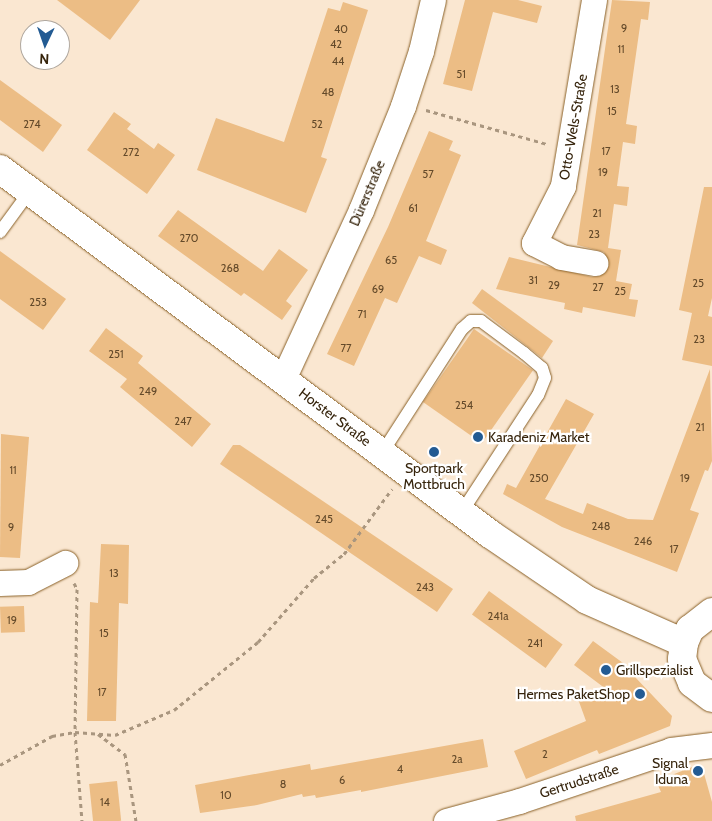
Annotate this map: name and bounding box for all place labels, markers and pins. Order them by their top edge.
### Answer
place label: Karadeniz Market [488,429,589,445]
marker: Karadeniz Market [472,431,484,443]
marker: Sportpark Mottbruch [428,446,440,458]
place label: Sportpark Mottbruch [403,460,465,492]
place label: Grillspezialist [616,662,693,678]
marker: Grillspezialist [600,664,612,676]
place label: Hermes PaketShop [517,686,630,702]
marker: Hermes PaketShop [634,688,646,700]
place label: Signal Iduna [652,755,688,788]
marker: Signal Iduna [692,765,704,777]

